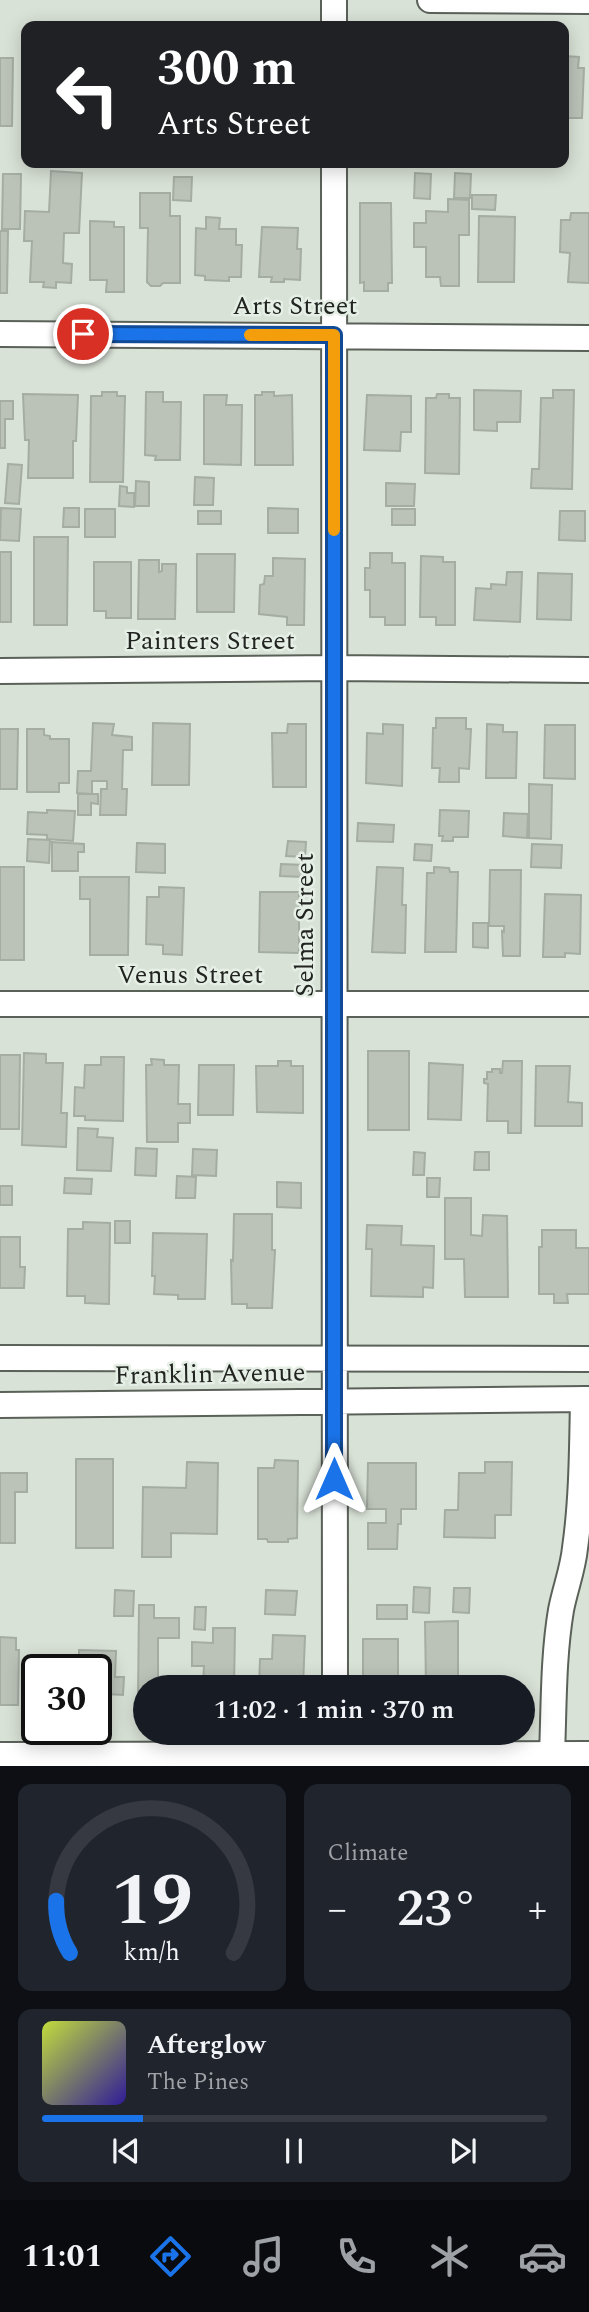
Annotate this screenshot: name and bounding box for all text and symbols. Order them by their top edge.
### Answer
text: 300 m [157,32,296,107]
icon: left [42,49,133,140]
text: Arts Street [157,100,311,149]
street label: Arts Street [233,286,357,326]
pin [53,304,113,364]
icon: arrive [64,315,102,353]
street label: Painters Street [125,621,295,661]
street label: Selma Street [285,853,325,997]
street label: Venus Street [117,955,263,995]
street label: Franklin Avenue [114,1352,306,1396]
position arrow [297,1442,371,1516]
speed limit sign: 30 [21,1654,112,1745]
text: 11:02 · 1 min · 370 m [214,1690,454,1730]
text: Climate [328,1836,408,1871]
text: 19 [111,1847,193,1958]
text: 23° [396,1870,478,1949]
text: − [328,1881,347,1939]
text: + [528,1881,547,1939]
text: km/h [124,1934,180,1972]
text: Afterglow [147,2025,266,2065]
text: The Pines [147,2065,249,2100]
icon: previous [107,2132,145,2170]
icon: pause [275,2132,313,2170]
icon: next [444,2132,482,2170]
text: 11:01 [22,2232,102,2281]
icon: directions [146,2232,195,2281]
icon: music [239,2232,288,2281]
icon: phone [332,2232,381,2281]
icon: climate [425,2232,474,2281]
icon: car [518,2232,567,2281]

